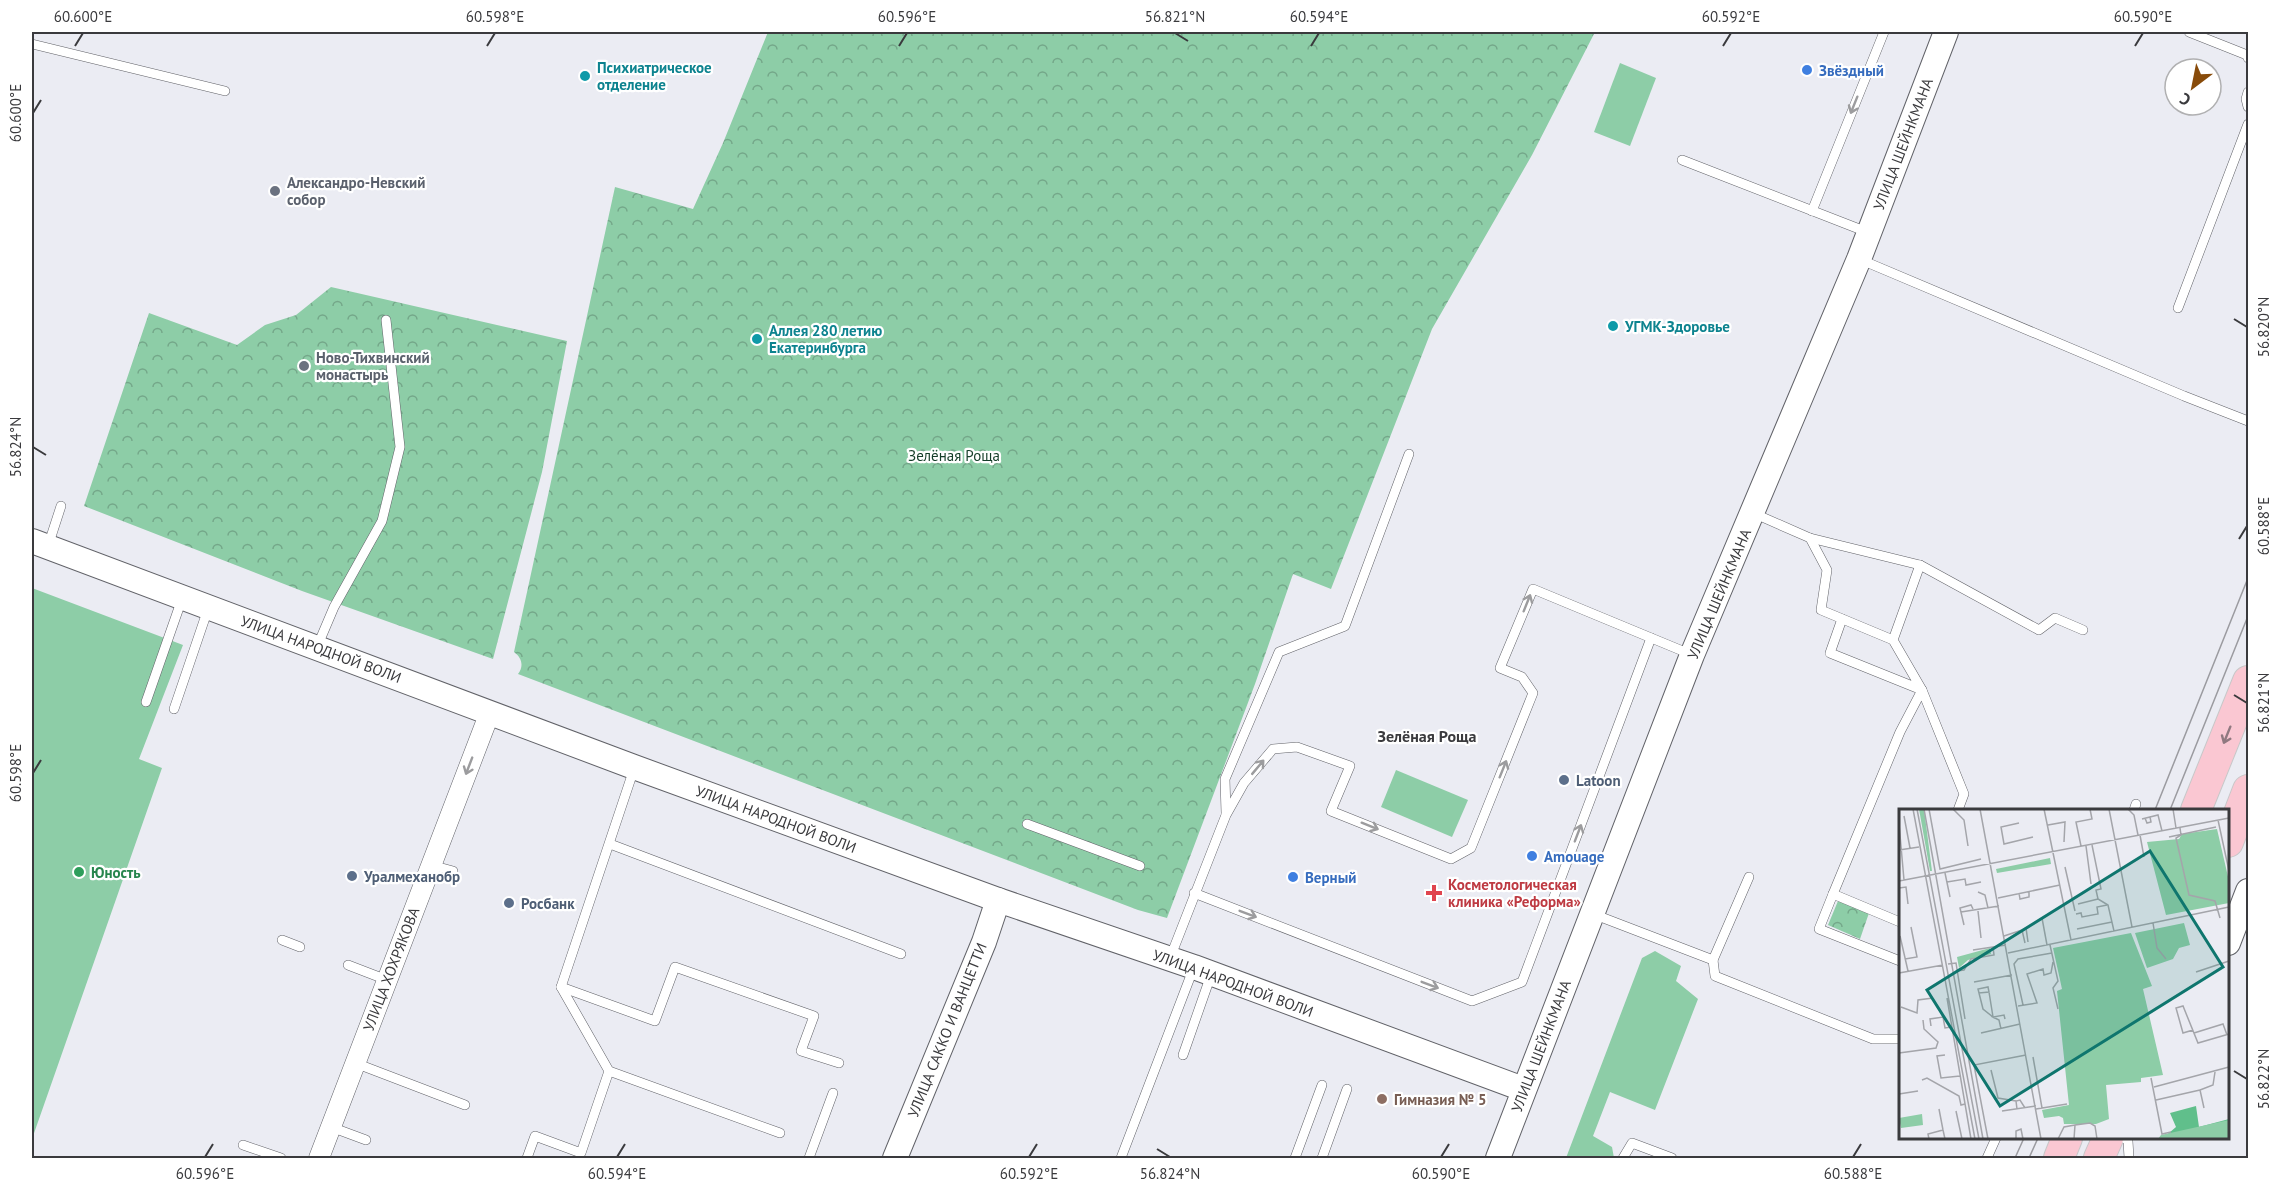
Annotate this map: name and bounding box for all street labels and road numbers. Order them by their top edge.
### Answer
street label: УЛИЦА ШЕЙНКМАНА [1869,75,1937,213]
street label: УЛИЦА ШЕЙНКМАНА [1683,526,1755,662]
street label: УЛИЦА НАРОДНОЙ ВОЛИ [238,611,404,687]
street label: УЛИЦА НАРОДНОЙ ВОЛИ [693,781,859,857]
street label: УЛИЦА ХОХРЯКОВА [359,904,423,1034]
street label: УЛИЦА САККО И ВАНЦЕТТИ [903,940,991,1120]
street label: УЛИЦА НАРОДНОЙ ВОЛИ [1150,945,1316,1021]
street label: УЛИЦА ШЕЙНКМАНА [1507,977,1575,1115]

